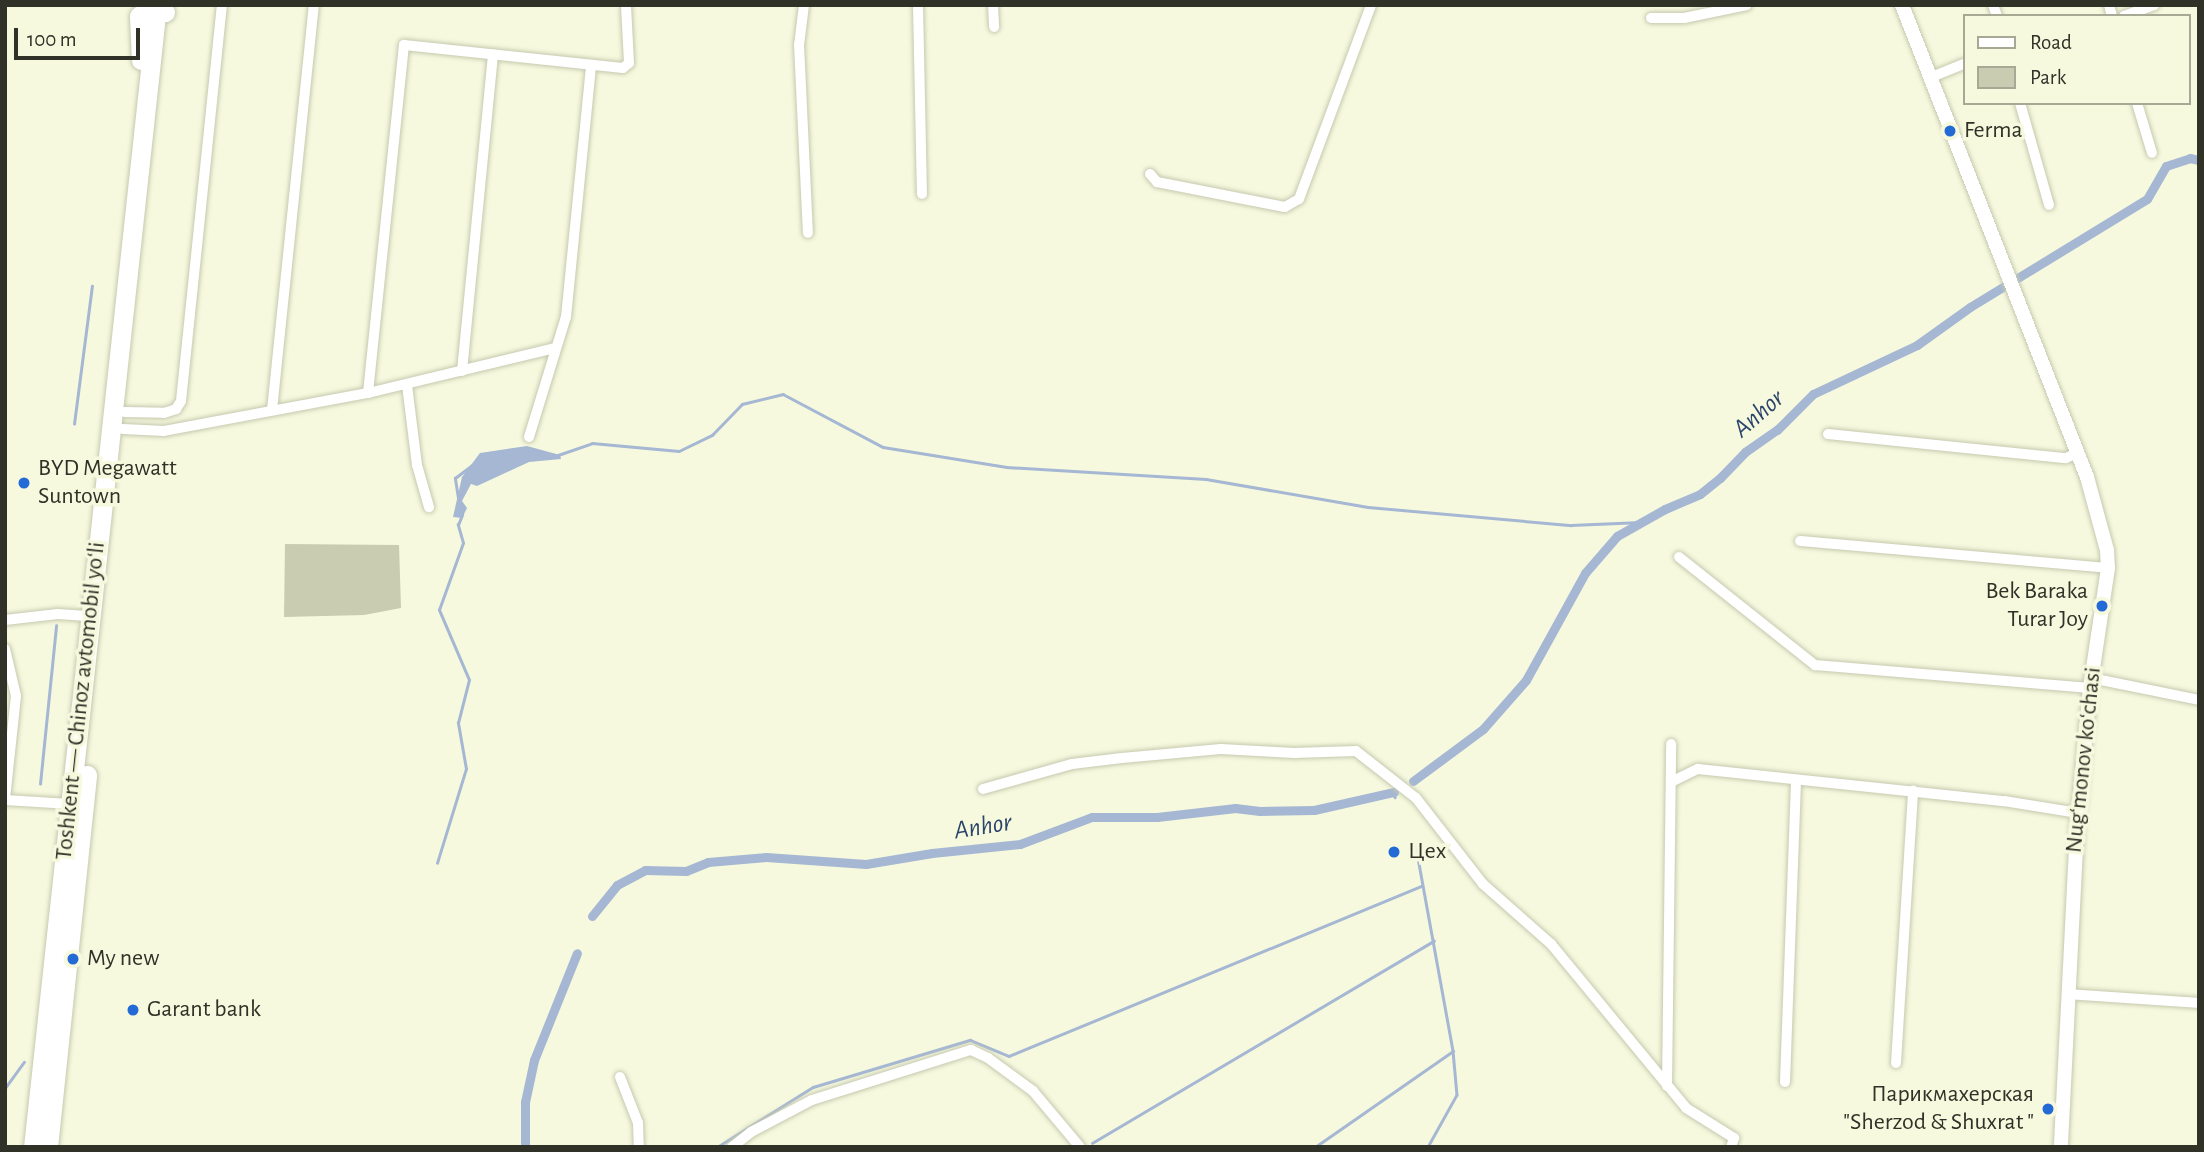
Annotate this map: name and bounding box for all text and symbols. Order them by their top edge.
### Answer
scale bar [18,14,144,58]
legend [1962,14,2190,105]
text: 100 m [27,29,77,50]
text: Road [2030,32,2072,53]
text: Park [2030,67,2066,88]
place label: Ferma [1964,117,2023,145]
marker: Ferma [1942,123,1958,139]
water label: Anhor [1727,383,1791,445]
place label: BYD Megawatt Suntown [38,455,177,511]
marker: BYD Megawatt Suntown [16,475,32,491]
street label: Toshkent — Chinoz avtomobil yoʻli [50,540,112,862]
place label: Bek Baraka Turar Joy [1985,578,2088,634]
marker: Bek Baraka Turar Joy [2094,598,2110,614]
street label: Nugʻmonov koʻchasi [2060,666,2108,854]
water label: Anhor [952,807,1014,847]
place label: Цех [1408,838,1446,866]
marker: Цех [1386,844,1402,860]
place label: My new [87,945,159,973]
marker: My new [65,951,81,967]
place label: Garant bank [147,996,261,1024]
marker: Garant bank [125,1002,141,1018]
place label: Парикмахерская "Sherzod & Shuxrat " [1843,1081,2034,1137]
marker: Парикмахерская "Sherzod & Shuxrat " [2040,1101,2056,1117]

